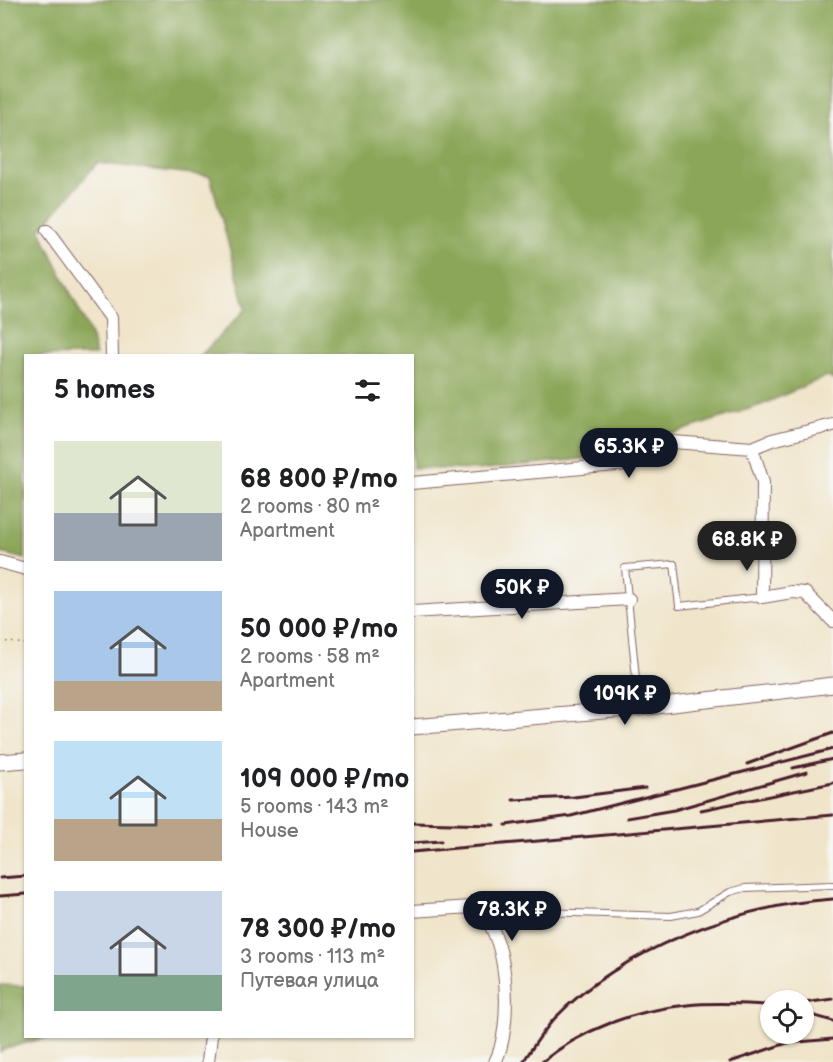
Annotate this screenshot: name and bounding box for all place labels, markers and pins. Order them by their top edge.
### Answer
pin: 65.3K ₽ [574,428,684,479]
pin: 68.8K ₽ [692,521,802,572]
pin: 50K ₽ [480,569,564,620]
pin: 109K ₽ [576,675,674,726]
pin: 78.3K ₽ [457,891,567,942]

